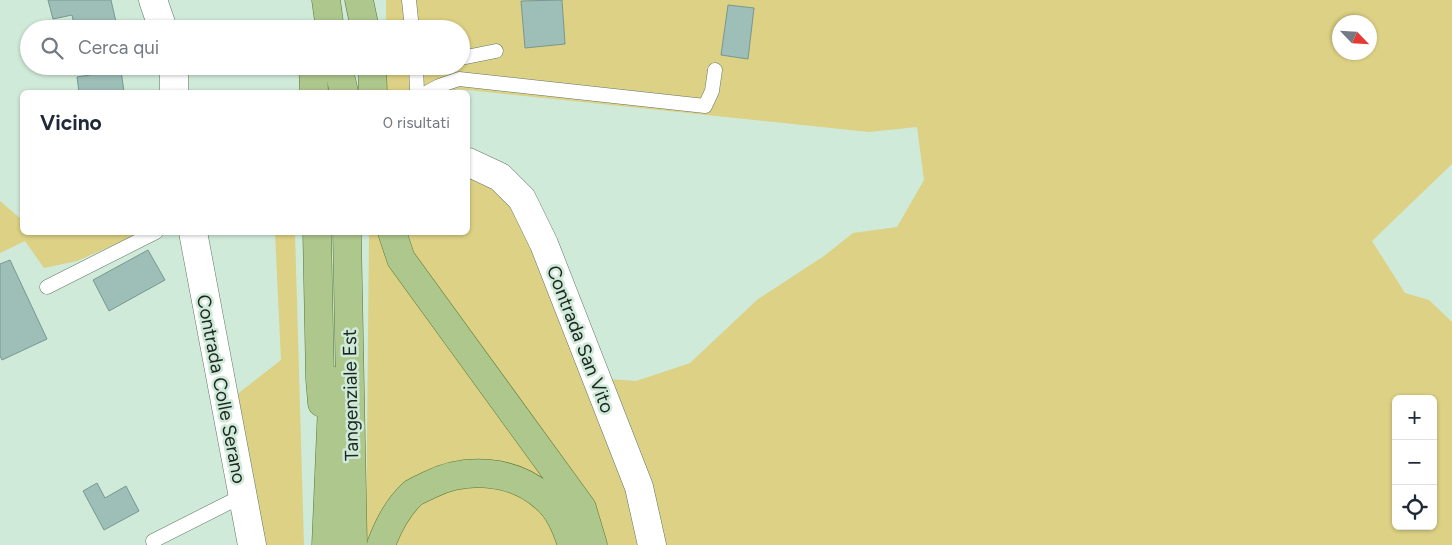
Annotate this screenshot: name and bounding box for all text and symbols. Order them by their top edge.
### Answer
north arrow [1332,15,1377,60]
search box [20,20,470,75]
icon: search [38,34,66,62]
text: Cerca qui [78,36,159,59]
text: Vicino [40,110,102,135]
text: 0 risultati [383,113,450,132]
street label: Contrada San Vito [542,262,619,416]
street label: Contrada Colle Serano [192,293,251,486]
street label: Tangenziale Est [338,329,363,461]
map controls [1392,395,1437,530]
button: + [1392,395,1437,440]
button: − [1392,440,1437,485]
button: locate [1392,485,1437,530]

